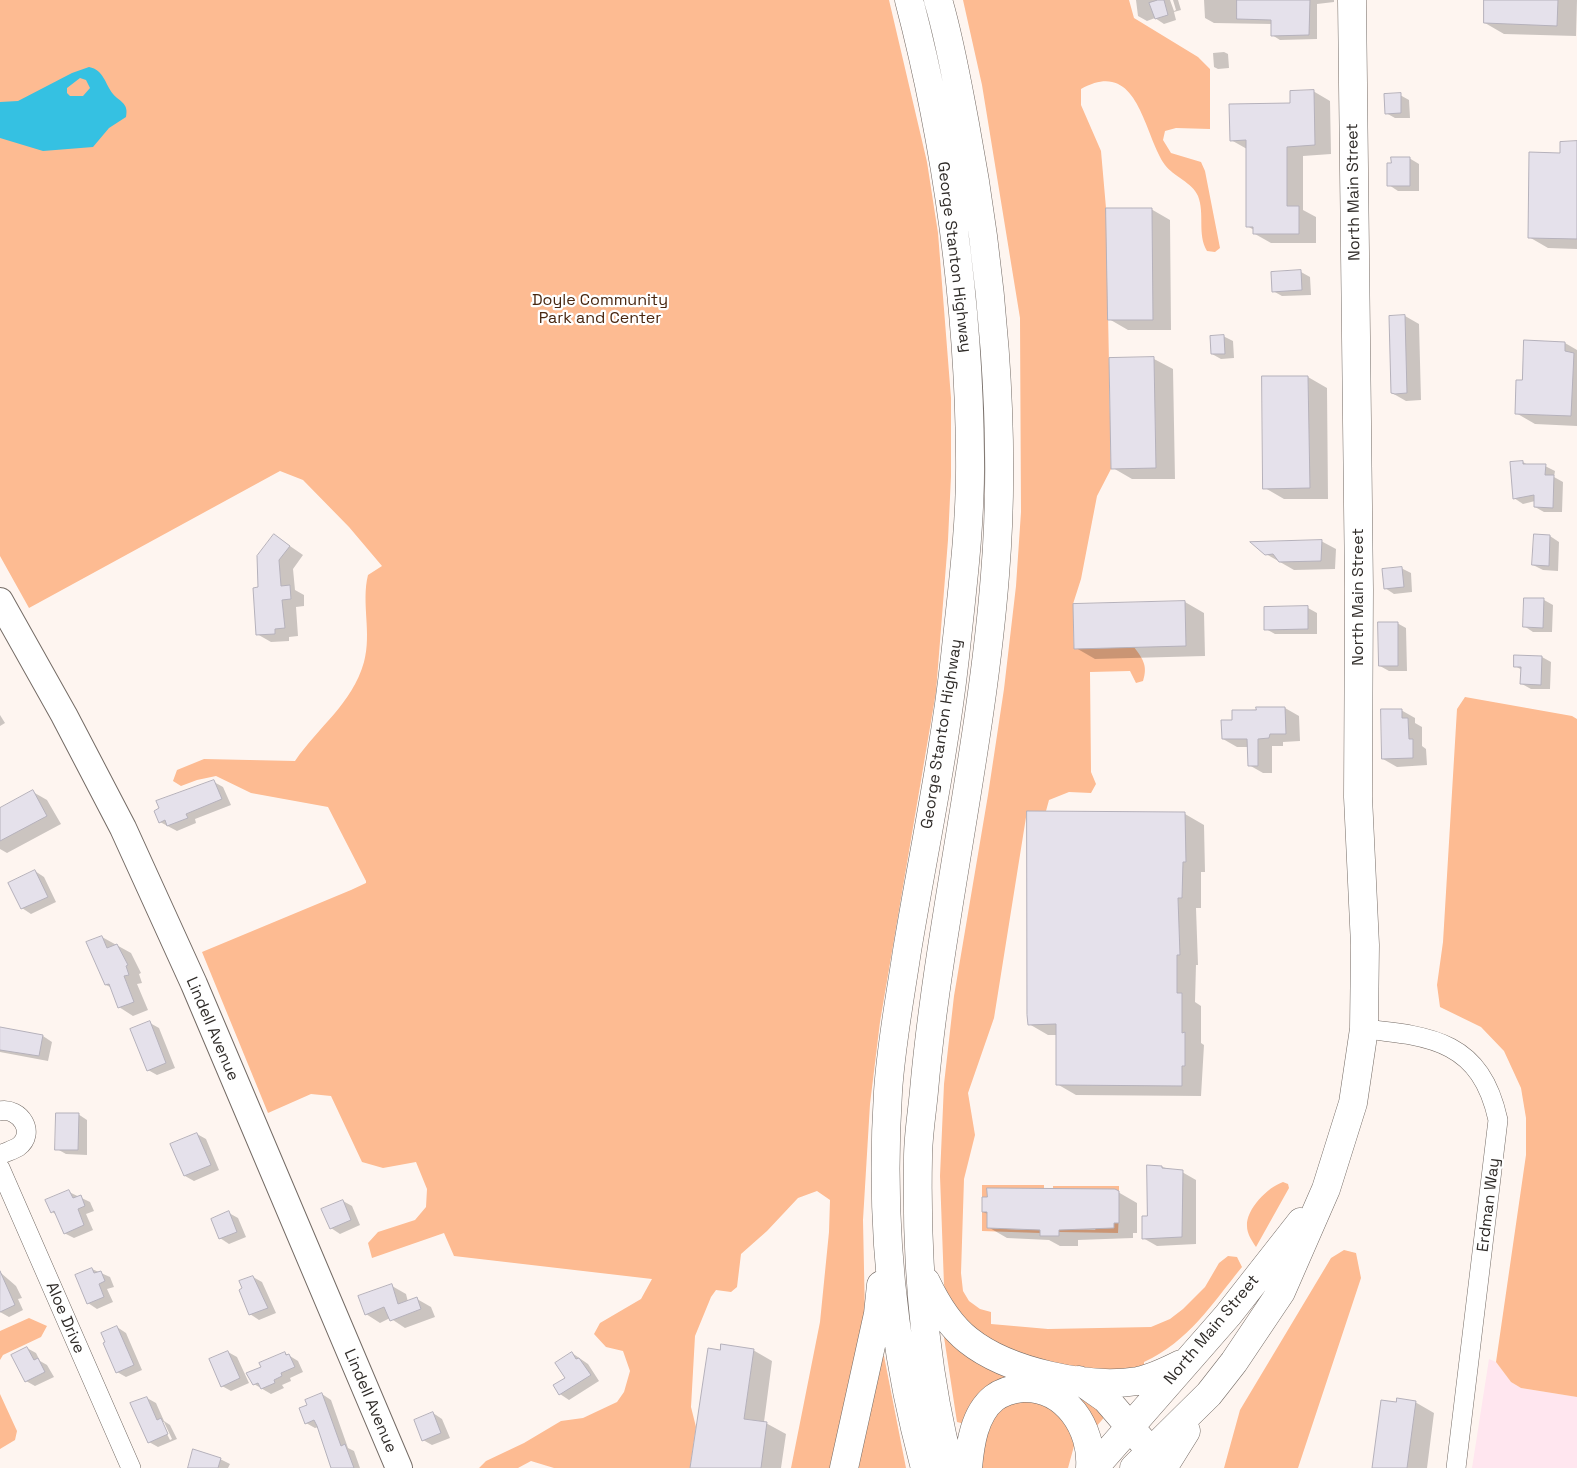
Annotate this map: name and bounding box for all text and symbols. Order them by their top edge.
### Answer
street label: North Main Street [1343,123,1365,261]
street label: George Stanton Highway [933,160,975,354]
park label: Doyle Community Park and Center [532,291,668,329]
street label: North Main Street [1349,528,1369,666]
street label: George Stanton Highway [917,638,967,830]
street label: Lindell Avenue [182,974,242,1084]
street label: Erdman Way [1474,1157,1504,1253]
street label: North Main Street [1160,1271,1264,1389]
street label: Aloe Drive [41,1279,89,1357]
street label: Lindell Avenue [340,1346,400,1456]

